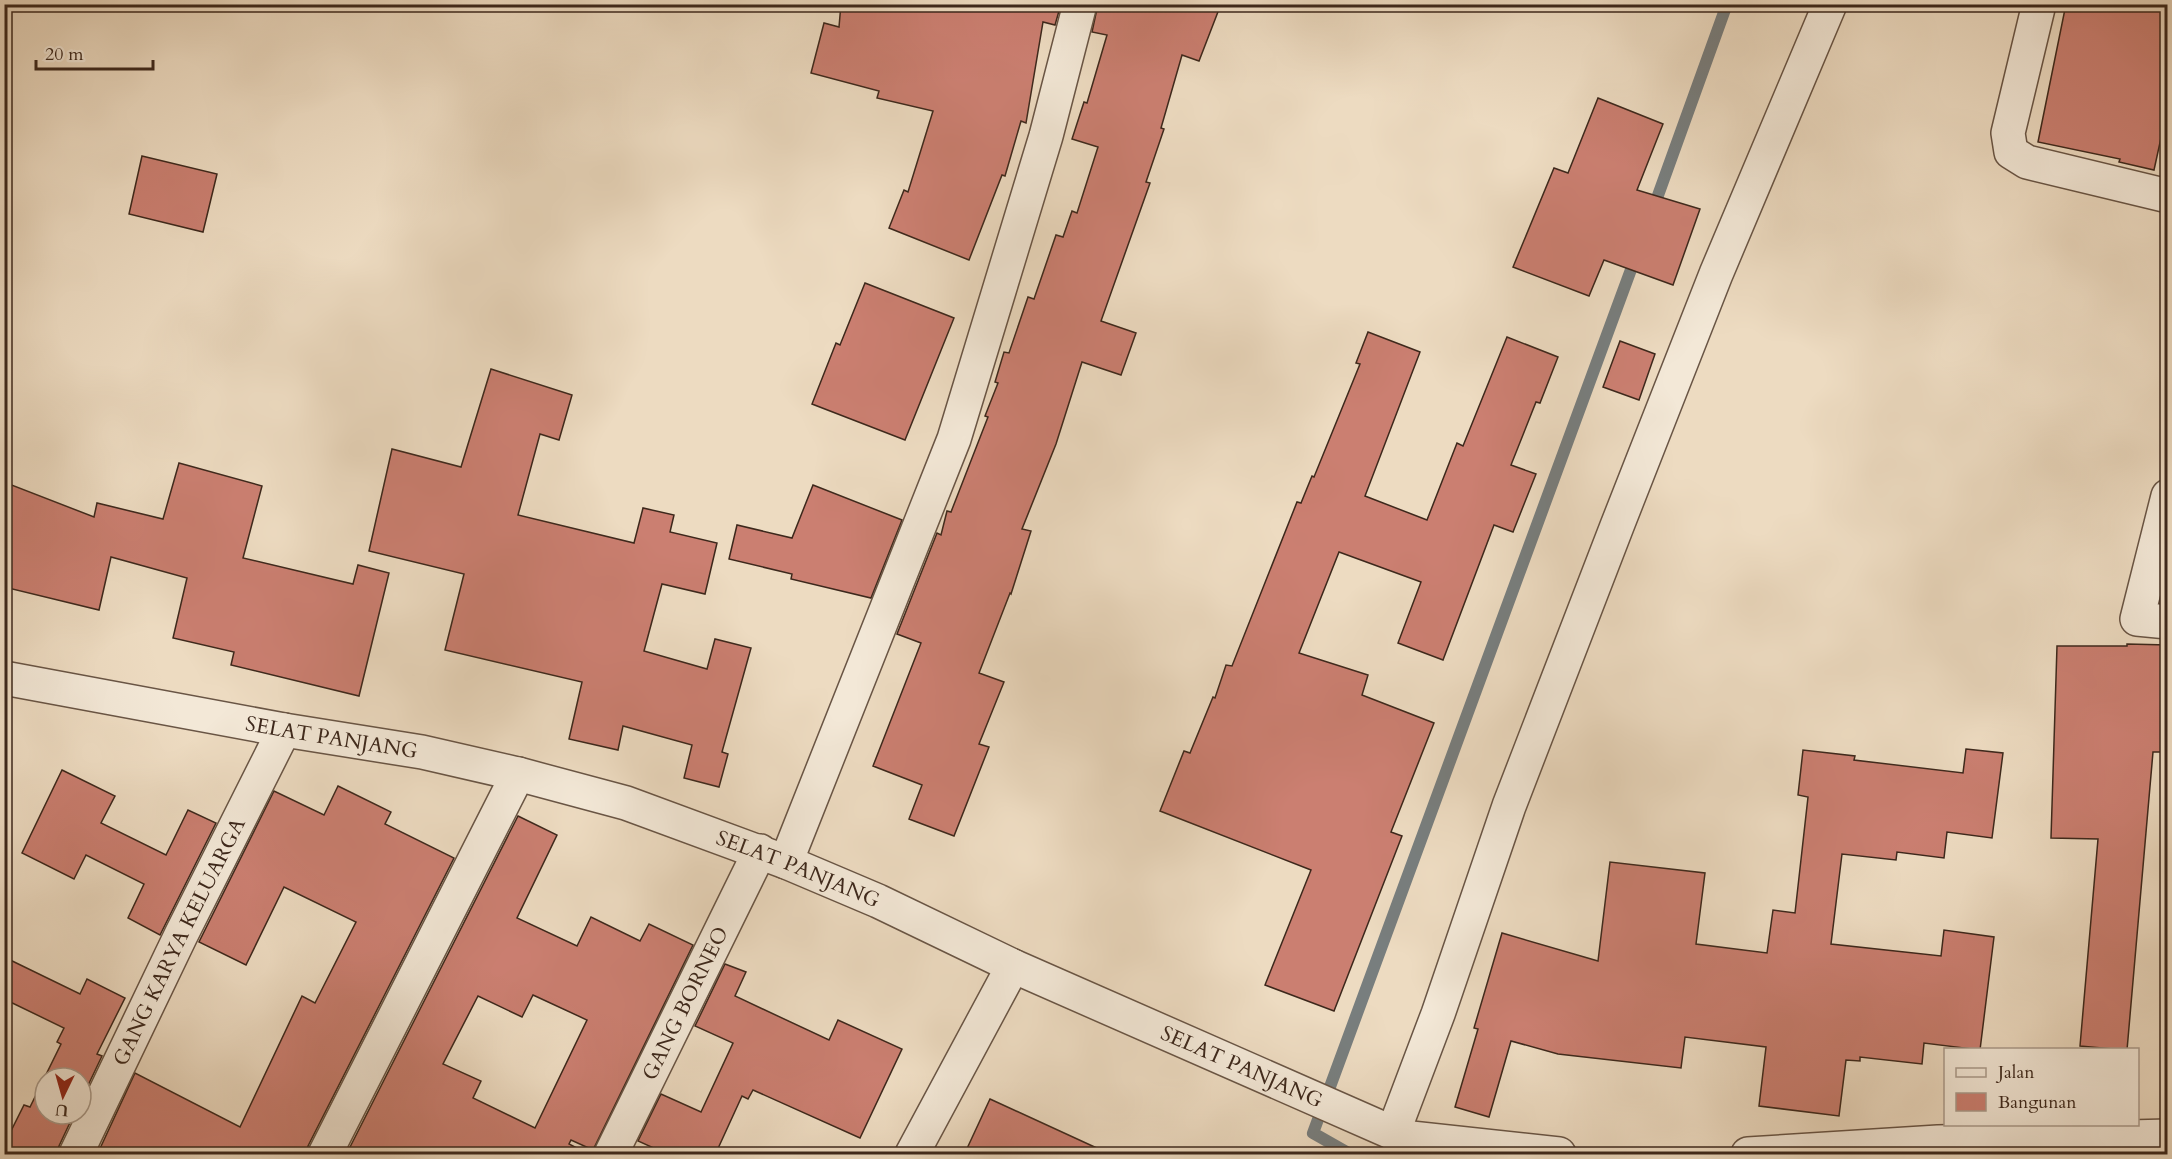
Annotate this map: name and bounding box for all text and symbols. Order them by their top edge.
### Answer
scale bar [36,33,153,71]
text: 20 m [45,42,84,67]
street label: SELAT PANJANG [243,709,420,766]
street label: GANG KARYA KELUARGA [106,813,253,1071]
street label: SELAT PANJANG [712,823,885,915]
street label: GANG BORNEO [636,922,736,1085]
street label: SELAT PANJANG [1156,1019,1327,1115]
legend [1944,1048,2139,1126]
text: Jalan [1995,1060,2035,1085]
north arrow [33,1066,93,1126]
text: Bangunan [1998,1090,2077,1115]
text: U [54,1098,69,1121]

